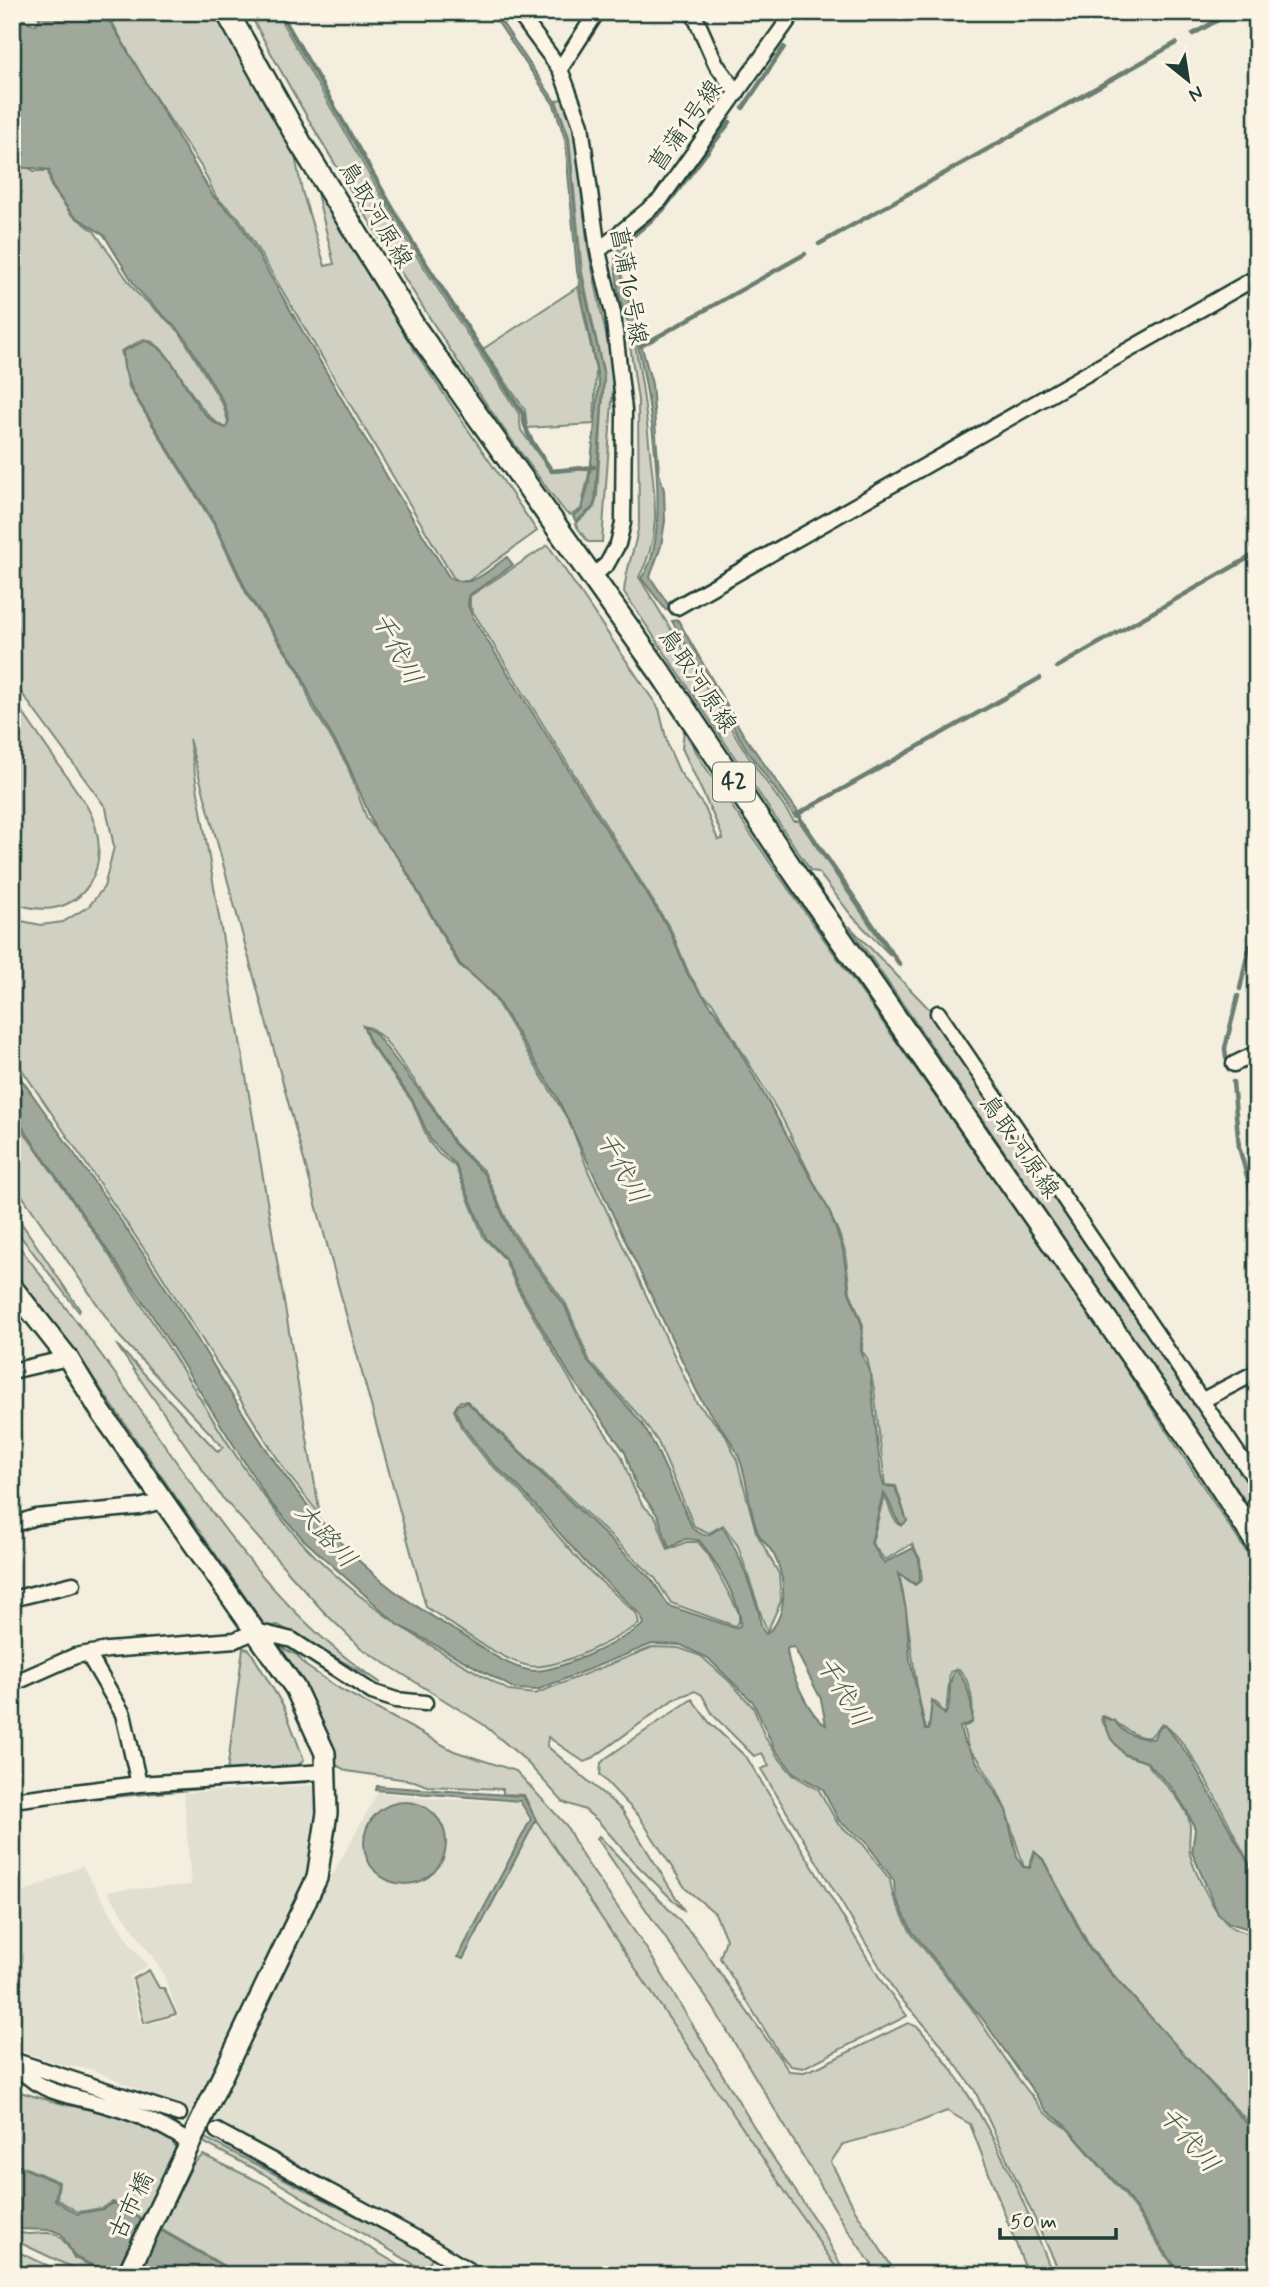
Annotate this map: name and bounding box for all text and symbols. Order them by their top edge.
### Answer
north arrow [1154,46,1224,116]
street label: 菖蒲1号線 [642,74,730,178]
text: N [1184,79,1207,107]
street label: 鳥取河原線 [331,156,419,274]
street label: 菖蒲16号線 [602,224,654,348]
water label: 千代川 [363,607,429,691]
street label: 鳥取河原線 [651,623,743,739]
road number: 42 [713,762,755,802]
street label: 鳥取河原線 [972,1089,1066,1205]
water label: 千代川 [587,1126,655,1210]
water label: 大路川 [286,1496,364,1576]
water label: 千代川 [807,1650,877,1734]
water label: 千代川 [1150,2099,1226,2181]
street label: 古市橋 [102,2167,162,2245]
scale bar [1000,2196,1115,2240]
text: 50 m [1010,2208,1057,2236]

